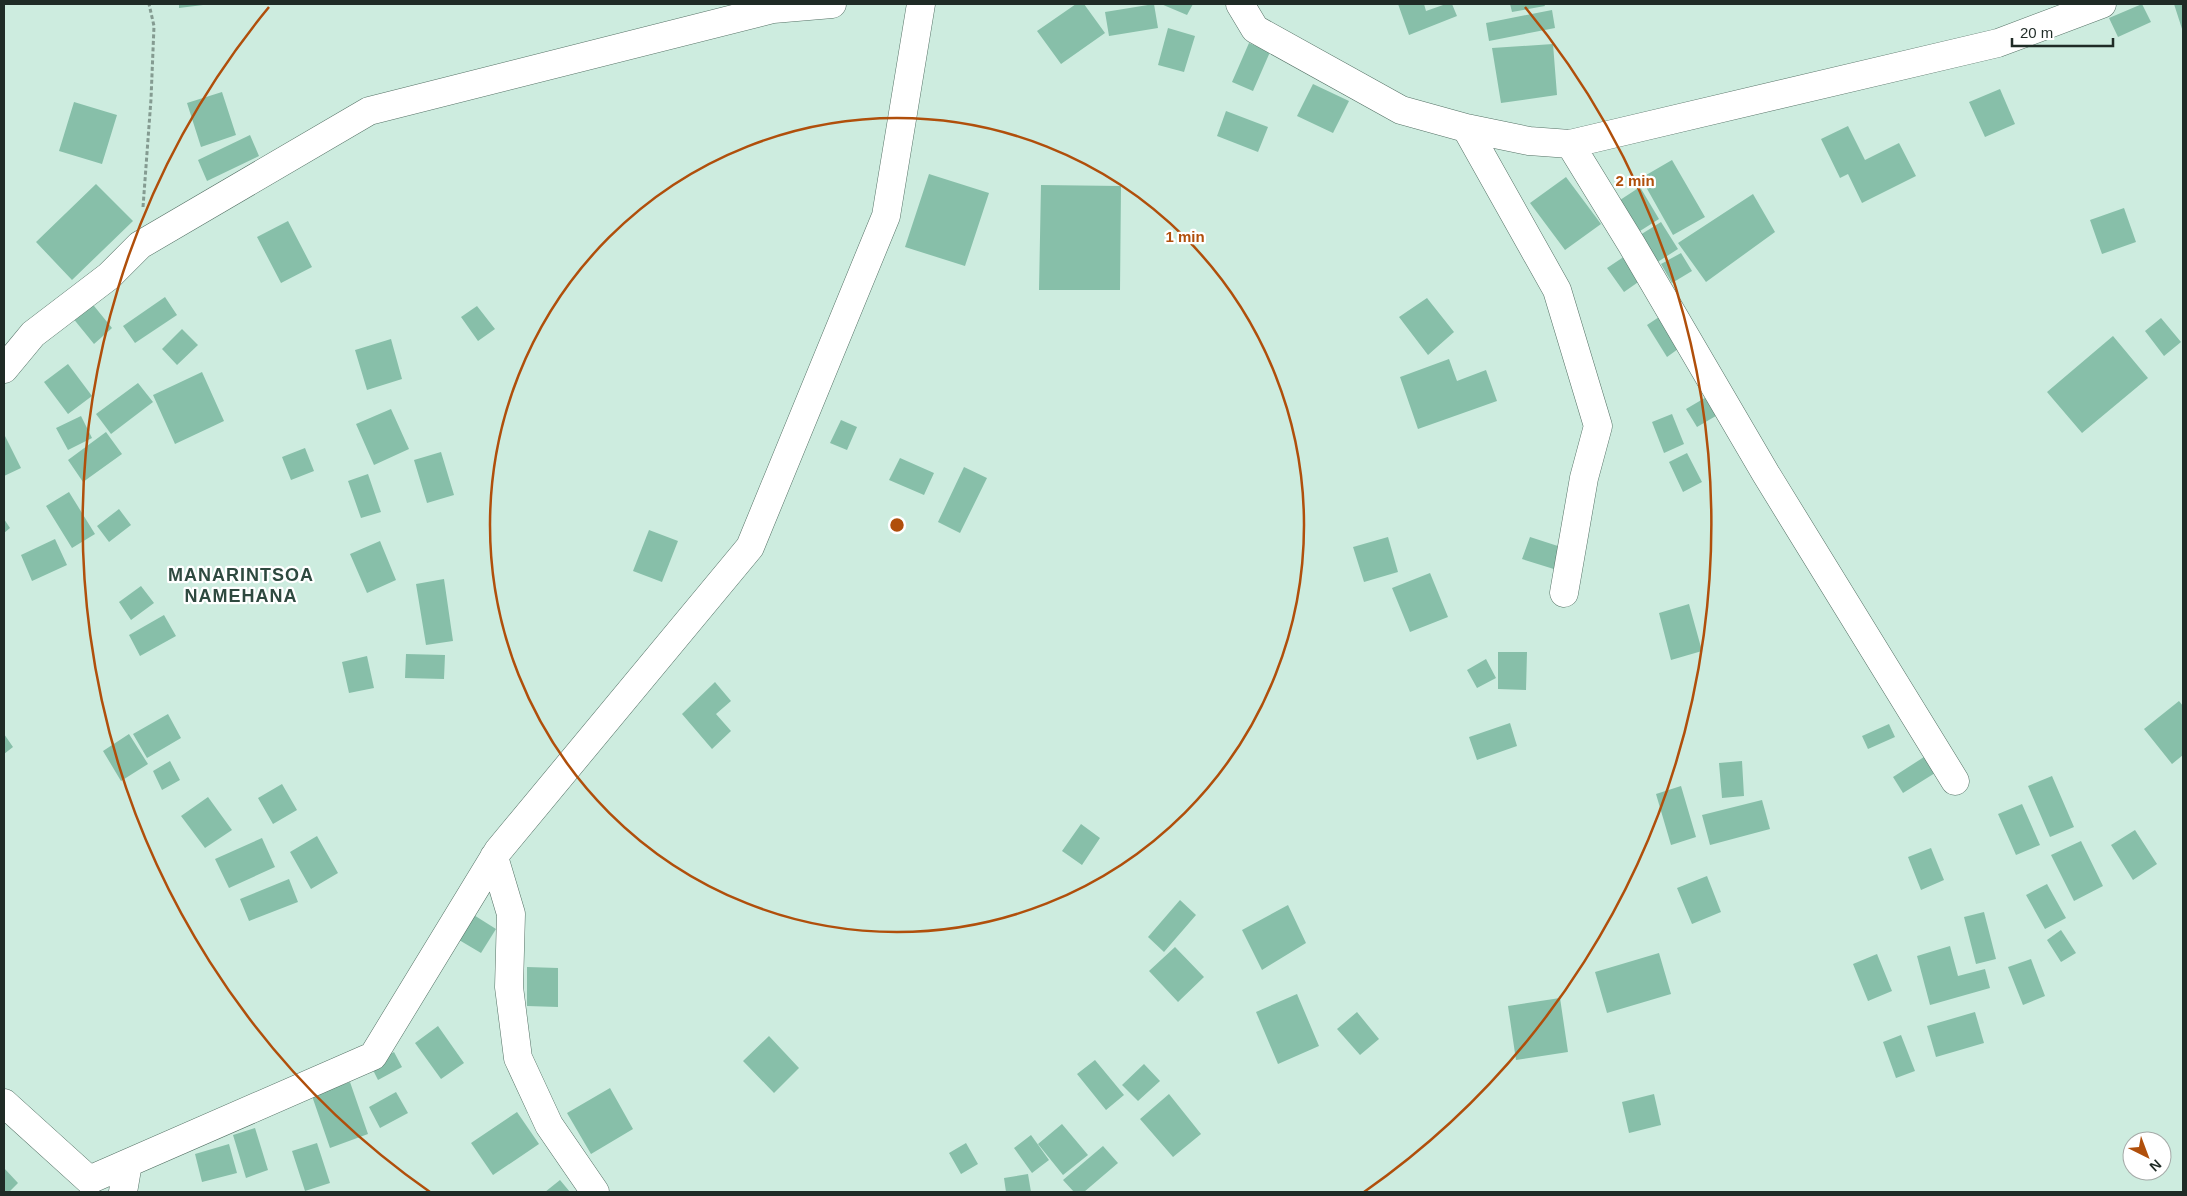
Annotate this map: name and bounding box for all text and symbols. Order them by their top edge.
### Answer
scale bar [2012,15,2113,47]
text: 20 m [2020,24,2053,41]
text: 2 min [1615,172,1655,189]
text: 1 min [1165,228,1205,245]
centre of rings [888,516,906,534]
district label: MANARINTSOA NAMEHANA [168,565,314,606]
north arrow [2122,1131,2172,1181]
text: N [2147,1156,2165,1175]

